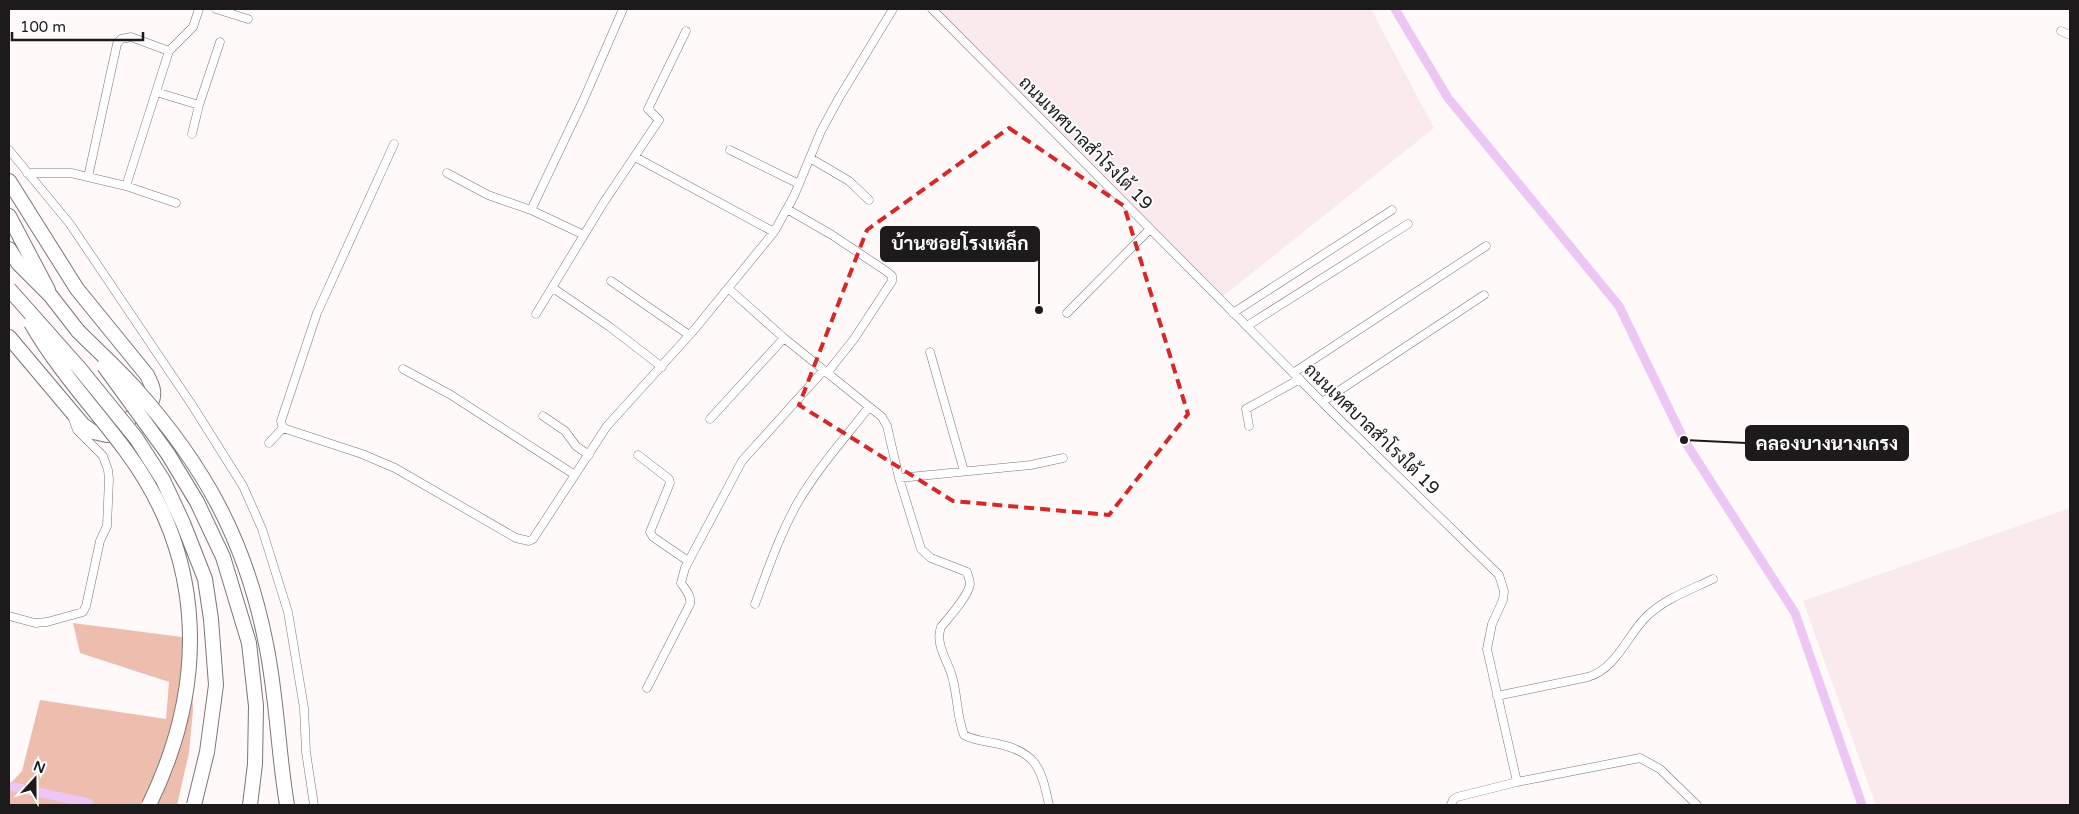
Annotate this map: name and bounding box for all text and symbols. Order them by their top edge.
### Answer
scale bar [12,10,144,42]
text: 100 m [20,18,66,36]
street label: ถนนเทศบาลสำโรงใต้ 19 [1014,70,1159,215]
callout: บ้านซอยโรงเหล็ก [881,227,1039,261]
text: บ้านซอยโรงเหล็ก [891,230,1029,255]
street label: ถนนเทศบาลสำโรงใต้ 19 [1300,357,1446,500]
callout: คลองบางนางเกรง [1746,426,1908,460]
text: คลองบางนางเกรง [1756,433,1898,455]
north arrow [10,754,60,804]
text: N [31,757,48,777]

